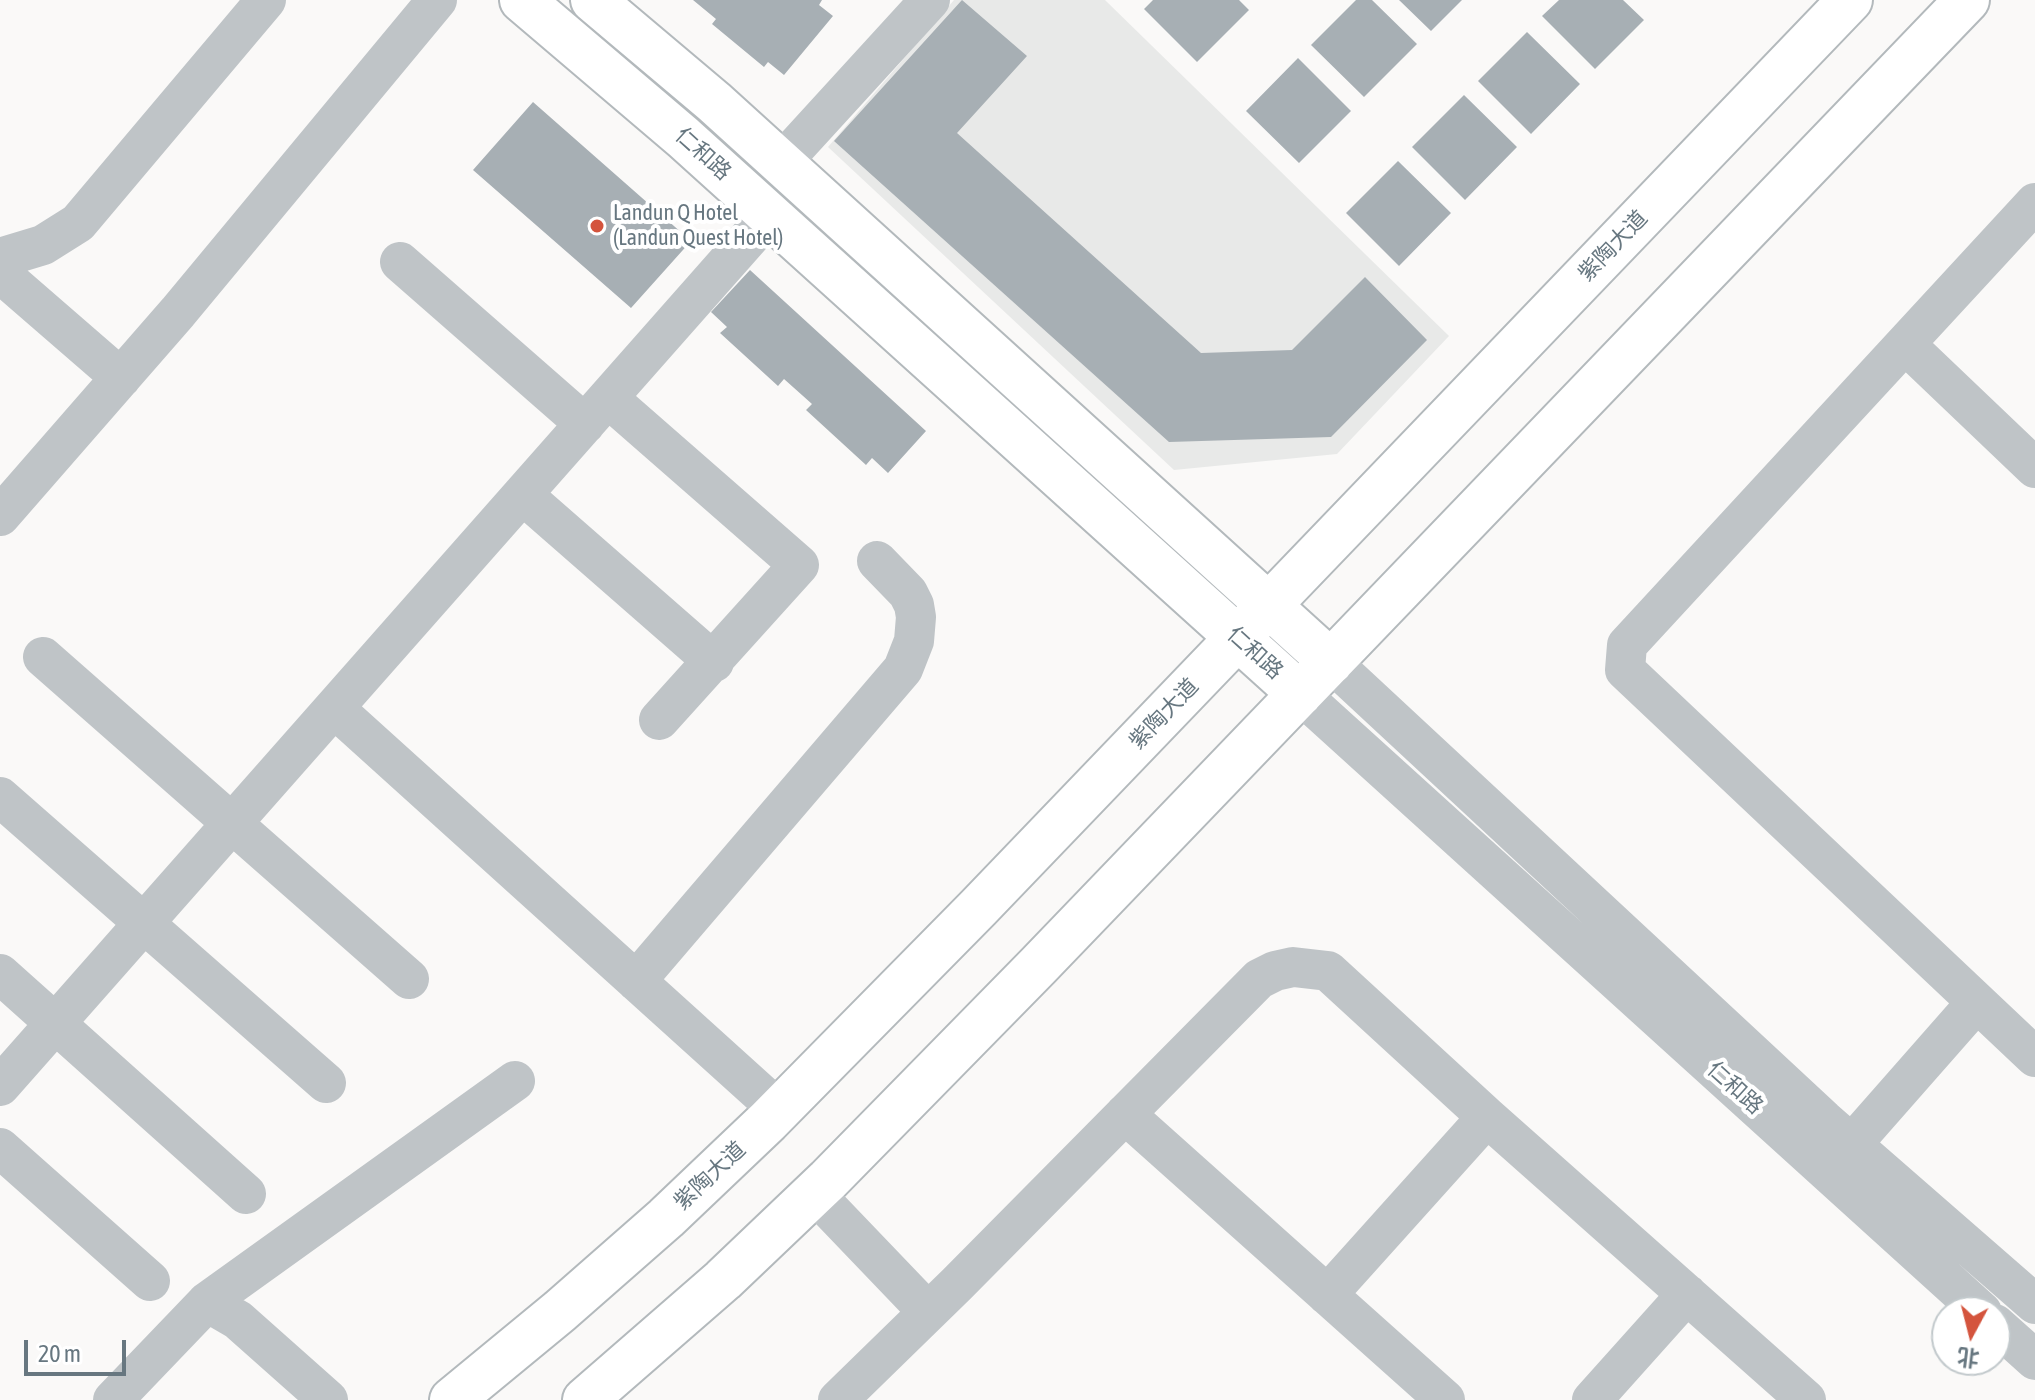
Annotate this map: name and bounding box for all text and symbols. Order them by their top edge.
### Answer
street label: 仁和路 [670,122,736,186]
place label: Landun Q Hotel (Landun Quest Hotel) [613,200,783,252]
street label: 紫陶大道 [1573,205,1653,287]
marker: Landun Q Hotel (Landun Quest Hotel) [588,217,606,235]
street label: 仁和路 [1222,621,1288,685]
street label: 紫陶大道 [1124,673,1204,755]
street label: 仁和路 [1702,1056,1768,1120]
street label: 紫陶大道 [669,1136,751,1216]
north arrow [1931,1296,2011,1376]
scale bar [28,1324,130,1374]
text: 20 m [38,1340,81,1367]
text: 北 [1956,1344,1981,1372]

